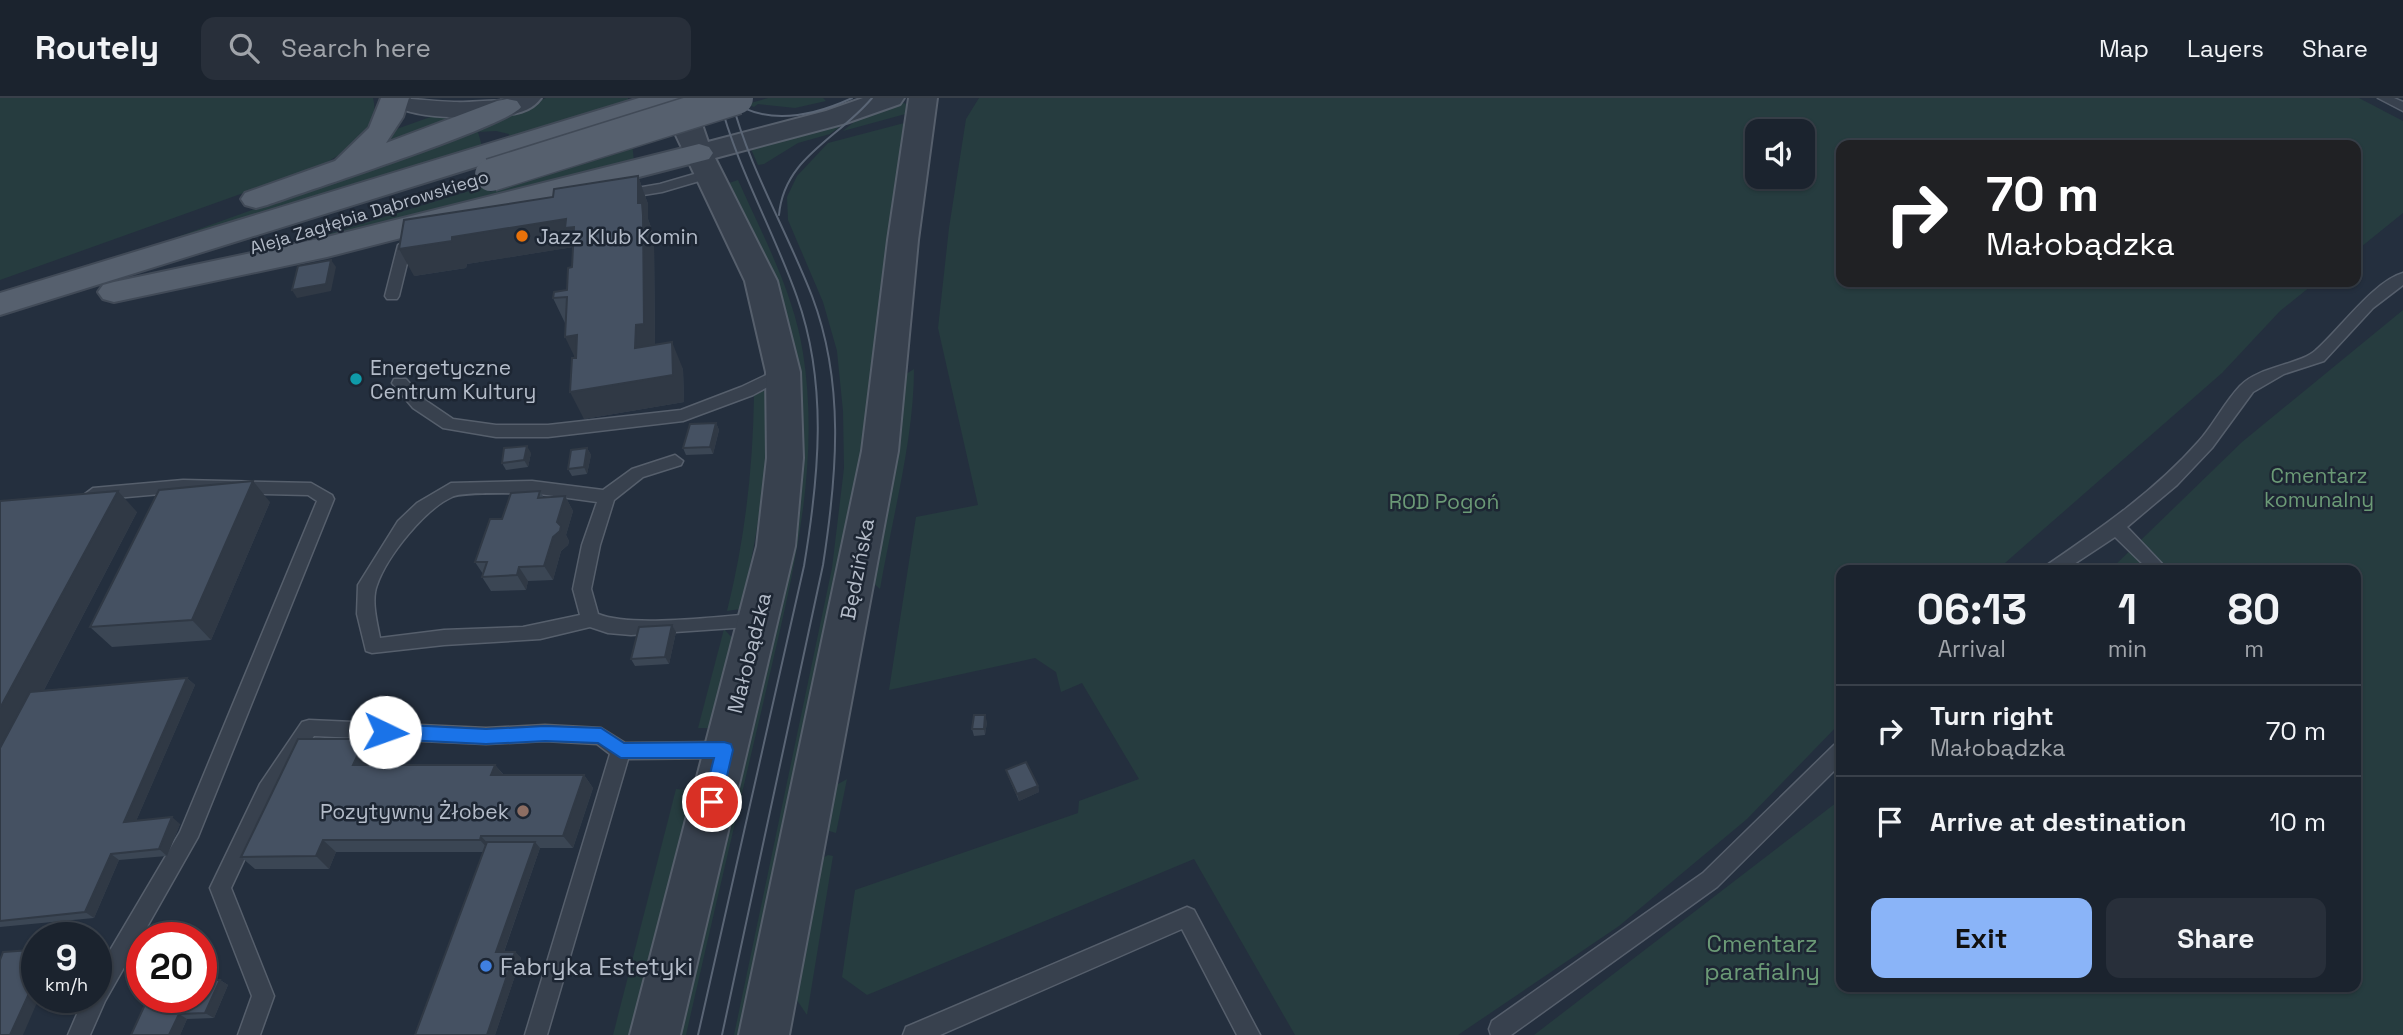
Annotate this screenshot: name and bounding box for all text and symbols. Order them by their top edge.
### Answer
search box [201,17,691,80]
text: Routely [35,27,159,69]
icon: search [225,29,263,67]
text: Search here [281,31,431,65]
text: Map [2099,33,2149,64]
text: Layers [2187,33,2264,64]
text: Share [2302,33,2368,64]
map controls [1745,119,1815,189]
button: sound [1745,119,1815,189]
text: 70 m [1986,163,2099,225]
street label: Aleja Zagłębia Dąbrowskiego [247,165,491,259]
icon: right [1871,168,1962,259]
place label: Jazz Klub Komin [536,223,698,250]
text: Małobądzka [1986,224,2175,264]
marker: Jazz Klub Komin [514,228,530,244]
place label: Energetyczne Centrum Kultury [370,354,536,405]
marker: Energetyczne Centrum Kultury [348,371,364,387]
park label: Cmentarz komunalny [2264,462,2374,513]
park label: ROD Pogoń [1389,488,1499,515]
street label: Będzińska [834,516,880,622]
text: 06:13 [1917,583,2027,636]
text: 1 [2118,583,2137,636]
text: 80 [2228,583,2280,636]
street label: Małobądzka [721,590,777,716]
text: Arrival [1938,634,2006,664]
text: min [2108,634,2147,664]
text: m [2244,634,2264,664]
position arrow [348,695,422,769]
text: Turn right [1930,699,2054,733]
icon: right [1871,712,1909,750]
text: 70 m [2266,714,2326,748]
text: Małobądzka [1930,733,2066,763]
pin [682,772,742,832]
icon: arrive [693,783,731,821]
place label: Pozytywny Żłobek [320,798,509,825]
marker: Pozytywny Żłobek [515,803,531,819]
icon: arrive [1871,803,1909,841]
text: Arrive at destination [1930,805,2187,839]
text: 10 m [2269,805,2326,839]
button: Exit [1871,898,2092,978]
button: Share [2106,898,2326,978]
speed limit sign: 20 [126,922,217,1013]
park label: Cmentarz parafialny [1704,928,1820,987]
text: 9 [56,936,77,980]
place label: Fabryka Estetyki [500,951,693,982]
marker: Fabryka Estetyki [478,958,494,974]
text: km/h [45,973,88,996]

